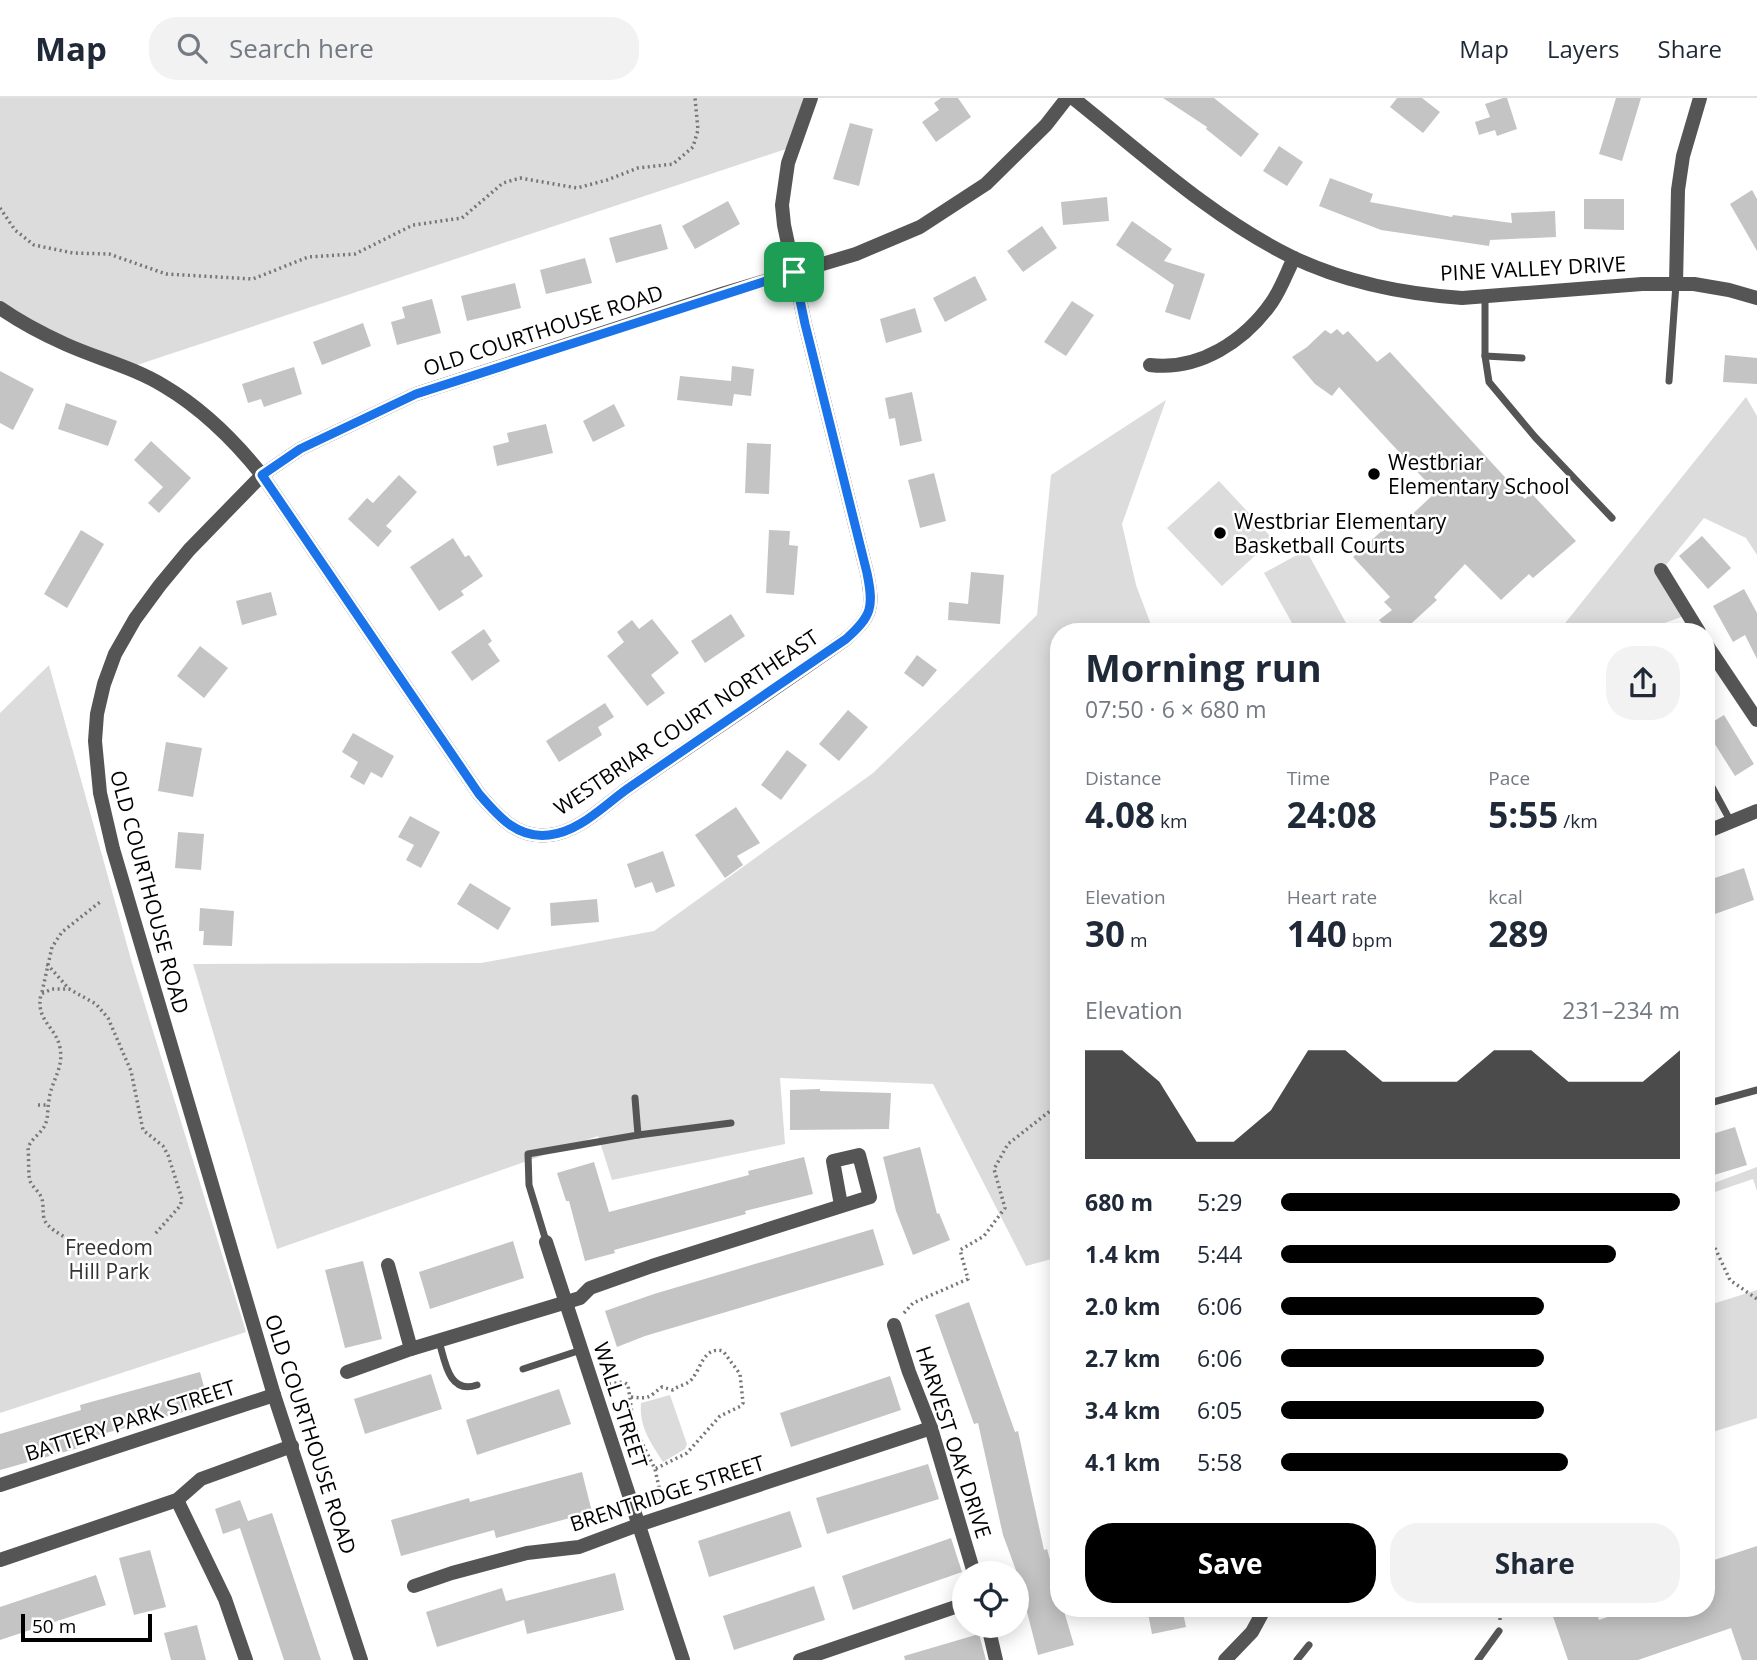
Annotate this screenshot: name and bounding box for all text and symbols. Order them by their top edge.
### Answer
search box [149,17,639,80]
text: Map [35,26,107,71]
icon: search [173,29,211,67]
text: Search here [229,30,374,66]
text: Map [1459,32,1509,65]
text: Layers [1547,32,1620,65]
text: Share [1658,32,1722,65]
pin [764,242,824,302]
street label: PINE VALLEY DRIVE [1439,249,1627,287]
icon: arrive [775,253,813,291]
street label: OLD COURTHOUSE ROAD [419,278,667,382]
place label: Westbriar Elementary School [1388,448,1570,500]
marker: Westbriar Elementary School [1366,466,1382,482]
place label: Westbriar Elementary Basketball Courts [1234,507,1447,559]
marker: Westbriar Elementary Basketball Courts [1212,525,1228,541]
street label: WESTBRIAR COURT NORTHEAST [548,623,824,821]
text: Morning run [1085,641,1322,693]
button: share [1606,646,1680,720]
text: 07:50 · 6 × 680 m [1085,693,1267,725]
text: Distance [1085,765,1161,791]
text: Time [1287,765,1330,791]
text: Pace [1488,765,1530,791]
street label: OLD COURTHOUSE ROAD [104,767,196,1017]
text: 4.08 [1085,791,1155,838]
text: 24:08 [1287,791,1377,838]
text: 5:55 [1488,791,1558,838]
text: km [1155,808,1188,834]
text: /km [1558,808,1598,834]
text: Elevation [1085,884,1166,910]
text: Heart rate [1287,884,1377,910]
text: kcal [1488,884,1523,910]
text: 30 [1085,910,1125,957]
text: 140 [1287,910,1347,957]
text: 289 [1488,910,1548,957]
text: m [1125,927,1148,953]
text: bpm [1347,927,1392,953]
text: Elevation [1085,994,1183,1026]
text: 231–234 m [1562,994,1680,1026]
text: 680 m [1085,1186,1153,1218]
text: 5:29 [1197,1186,1243,1218]
park label: Freedom Hill Park [65,1233,153,1285]
text: 1.4 km [1085,1238,1161,1270]
text: 5:44 [1197,1238,1243,1270]
text: 2.0 km [1085,1290,1161,1322]
text: 6:06 [1197,1290,1243,1322]
street label: OLD COURTHOUSE ROAD [259,1310,363,1558]
street label: WALL STREET [587,1338,655,1472]
street label: HARVEST OAK DRIVE [910,1342,998,1542]
text: 2.7 km [1085,1342,1161,1374]
text: 6:06 [1197,1342,1243,1374]
street label: BATTERY PARK STREET [21,1373,239,1467]
text: 3.4 km [1085,1394,1161,1426]
text: 6:05 [1197,1394,1243,1426]
text: 4.1 km [1085,1446,1161,1478]
text: 5:58 [1197,1446,1243,1478]
street label: BRENTRIDGE STREET [566,1448,768,1538]
button: Save [1085,1523,1376,1603]
button: Share [1390,1523,1680,1603]
map controls [952,1561,1029,1638]
button: locate [952,1561,1029,1638]
scale bar [21,1611,152,1643]
text: 50 m [32,1613,76,1639]

